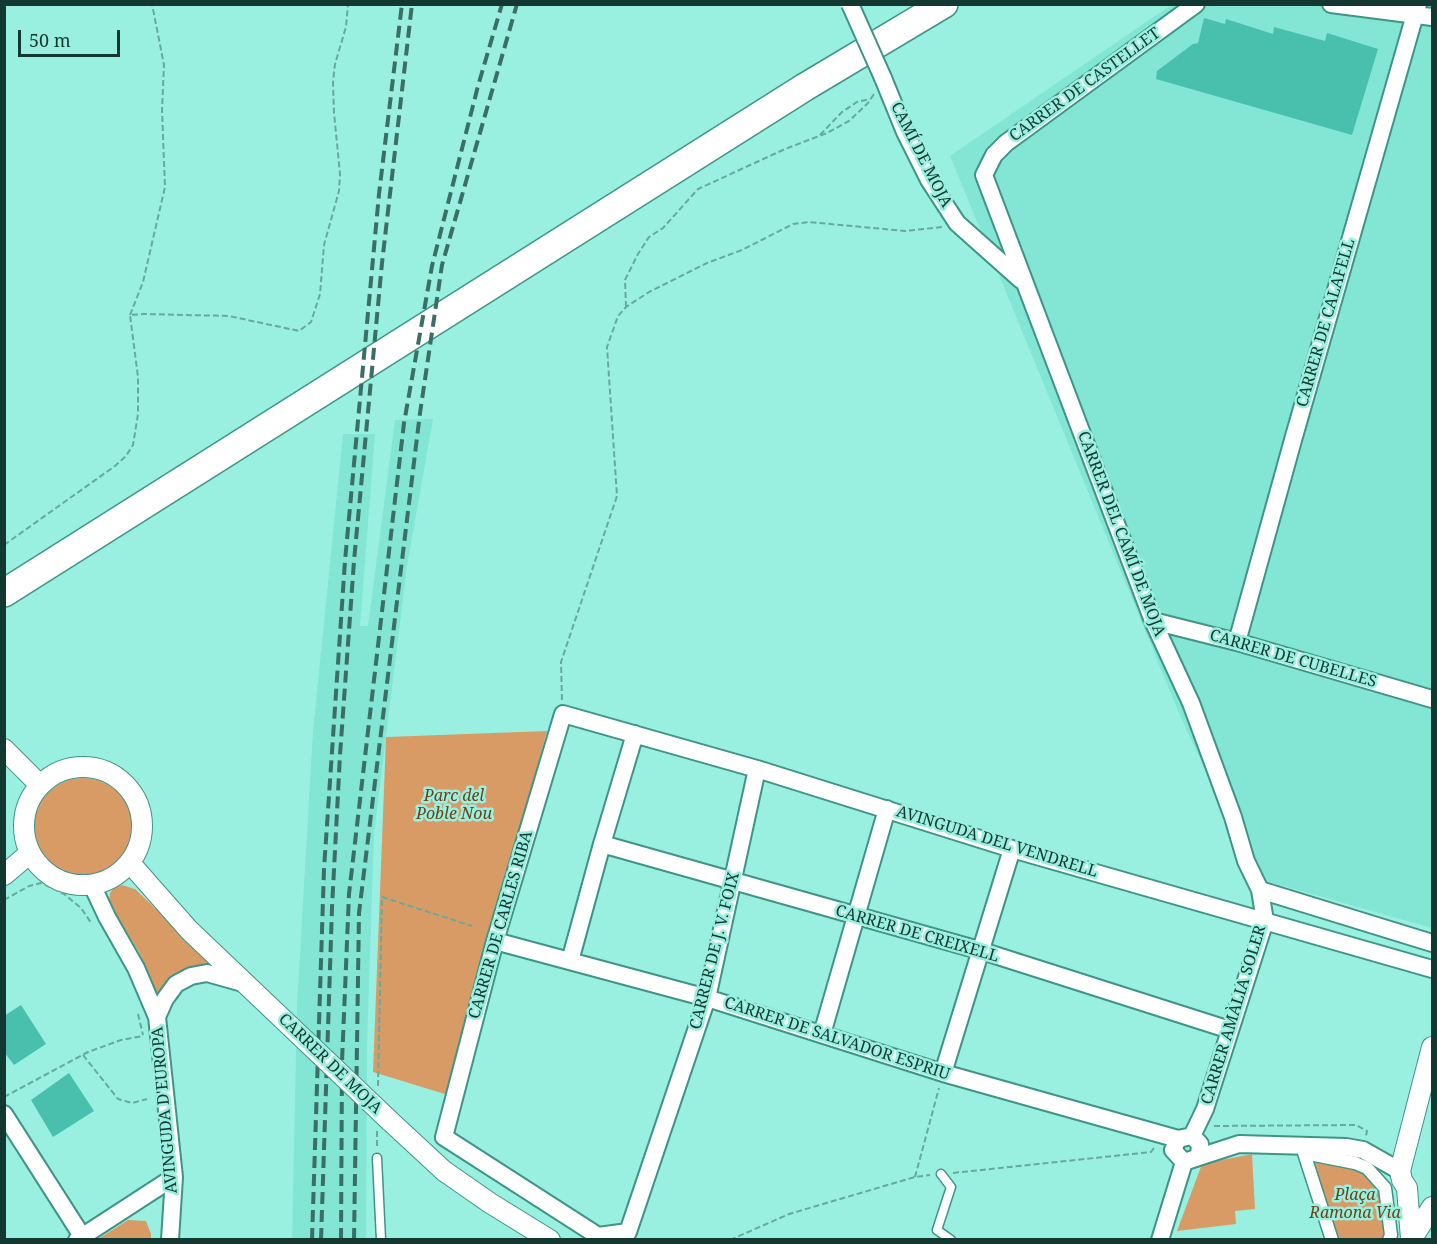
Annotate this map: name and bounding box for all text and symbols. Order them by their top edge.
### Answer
scale bar [21,18,123,56]
street label: CARRER DE CASTELLET [1006,24,1164,146]
text: 50 m [29,28,71,52]
street label: CAMÍ DE MOJA [886,99,956,211]
street label: CARRER DE CALAFELL [1293,237,1359,409]
street label: CARRER DEL CAMÍ DE MOJA [1073,429,1169,639]
street label: CARRER DE CUBELLES [1207,626,1379,692]
park label: Parc del Poble Nou [416,786,492,824]
street label: AVINGUDA DEL VENDRELL [894,802,1100,882]
street label: CARRER DE CARLES RIBA [465,829,537,1021]
street label: CARRER DE J. V. FOIX [686,870,744,1032]
street label: CARRER DE CREIXELL [833,901,1001,967]
street label: CARRER AMÀLIA SOLER [1198,923,1270,1107]
street label: CARRER DE SALVADOR ESPRIU [722,993,952,1085]
street label: CARRER DE MOJA [274,1010,386,1118]
street label: AVINGUDA D'EUROPA [148,1026,182,1194]
park label: Plaça Ramona Via [1309,1185,1401,1223]

